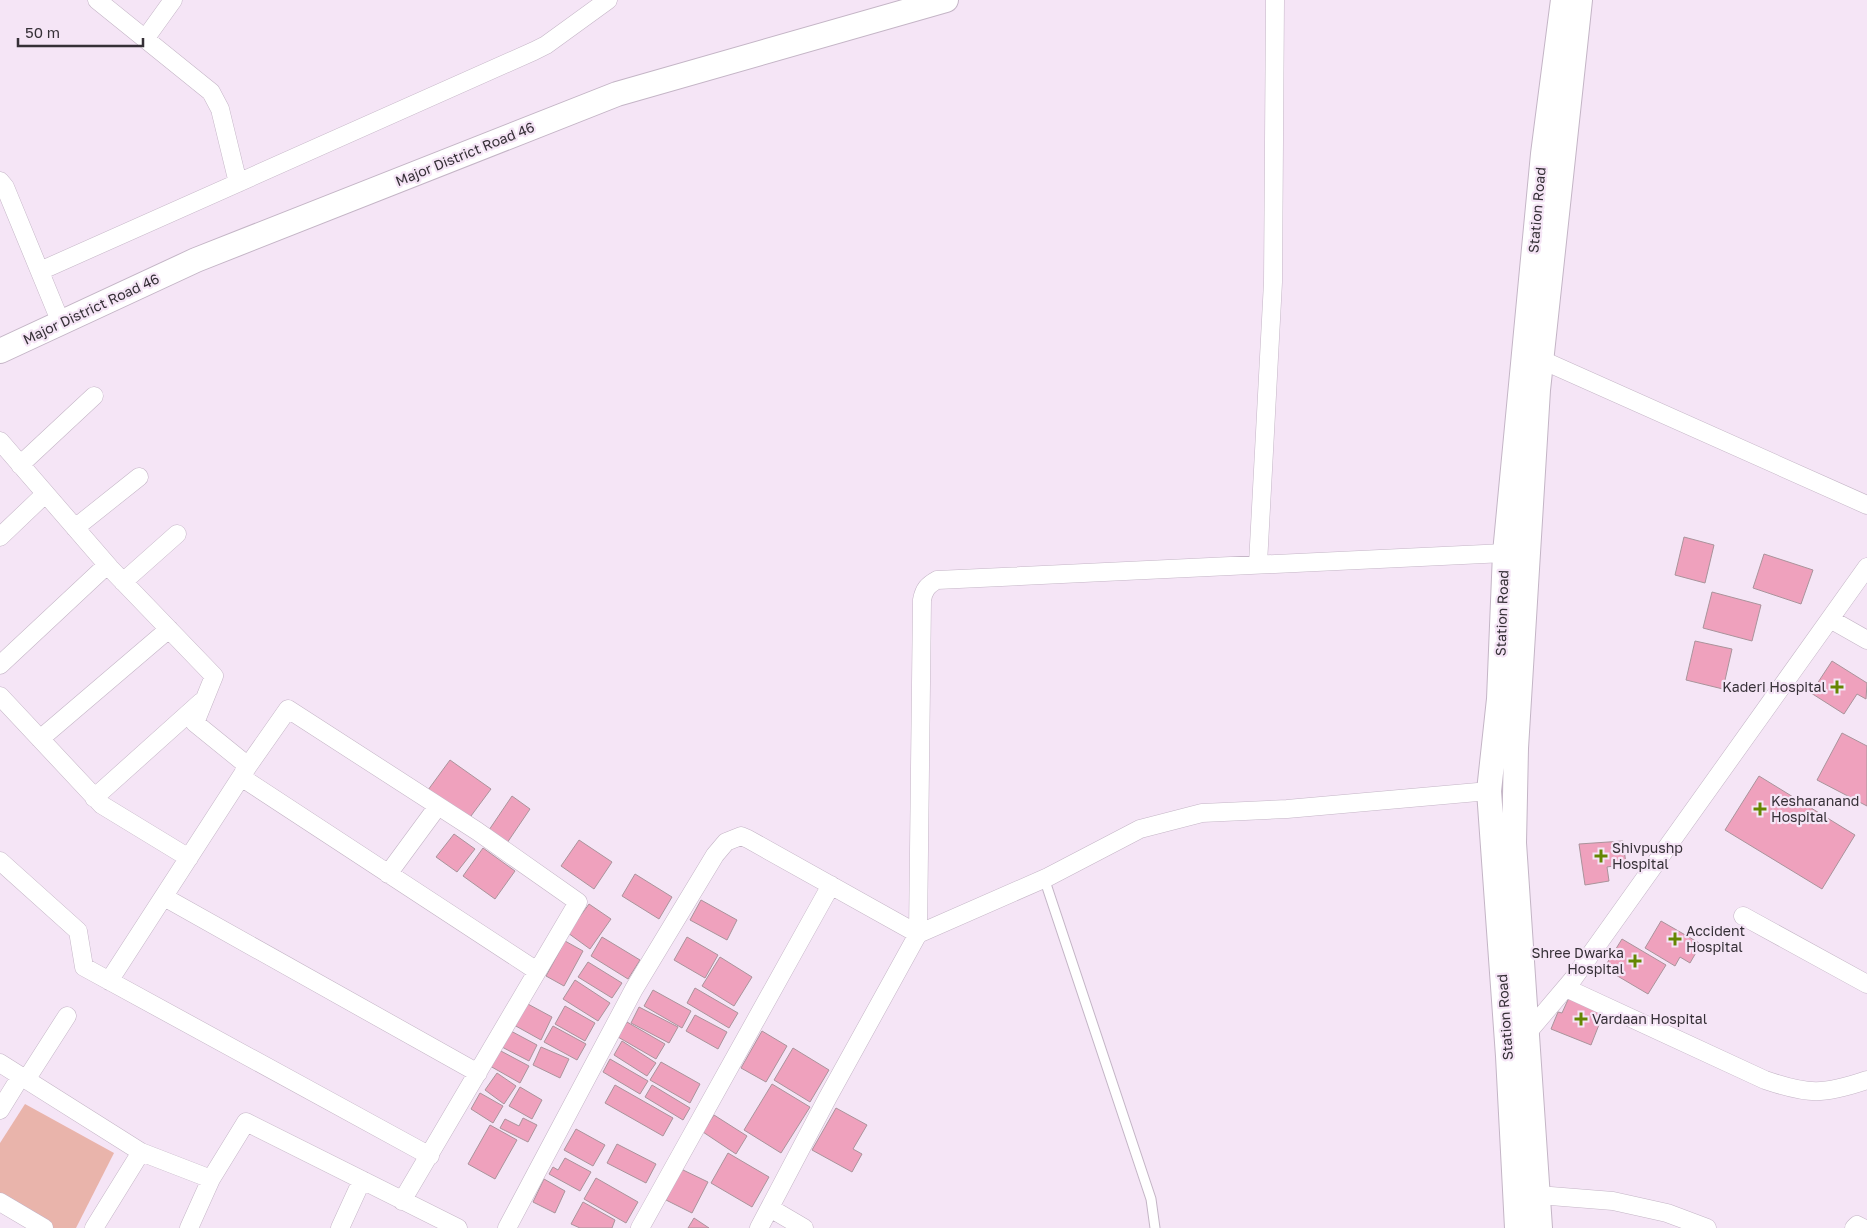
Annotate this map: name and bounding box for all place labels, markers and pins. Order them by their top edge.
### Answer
place label: Kaderi Hospital [1722,678,1826,695]
marker: Kaderi Hospital [1830,680,1844,694]
place label: Kesharanand Hospital [1771,792,1859,825]
marker: Kesharanand Hospital [1753,802,1767,816]
place label: Shivpushp Hospital [1612,839,1683,872]
marker: Shivpushp Hospital [1594,849,1608,863]
place label: Accident Hospital [1686,922,1745,955]
marker: Accident Hospital [1668,932,1682,946]
place label: Shree Dwarka Hospital [1531,944,1624,977]
marker: Shree Dwarka Hospital [1628,954,1642,968]
place label: Vardaan Hospital [1592,1010,1707,1027]
marker: Vardaan Hospital [1574,1012,1588,1026]

